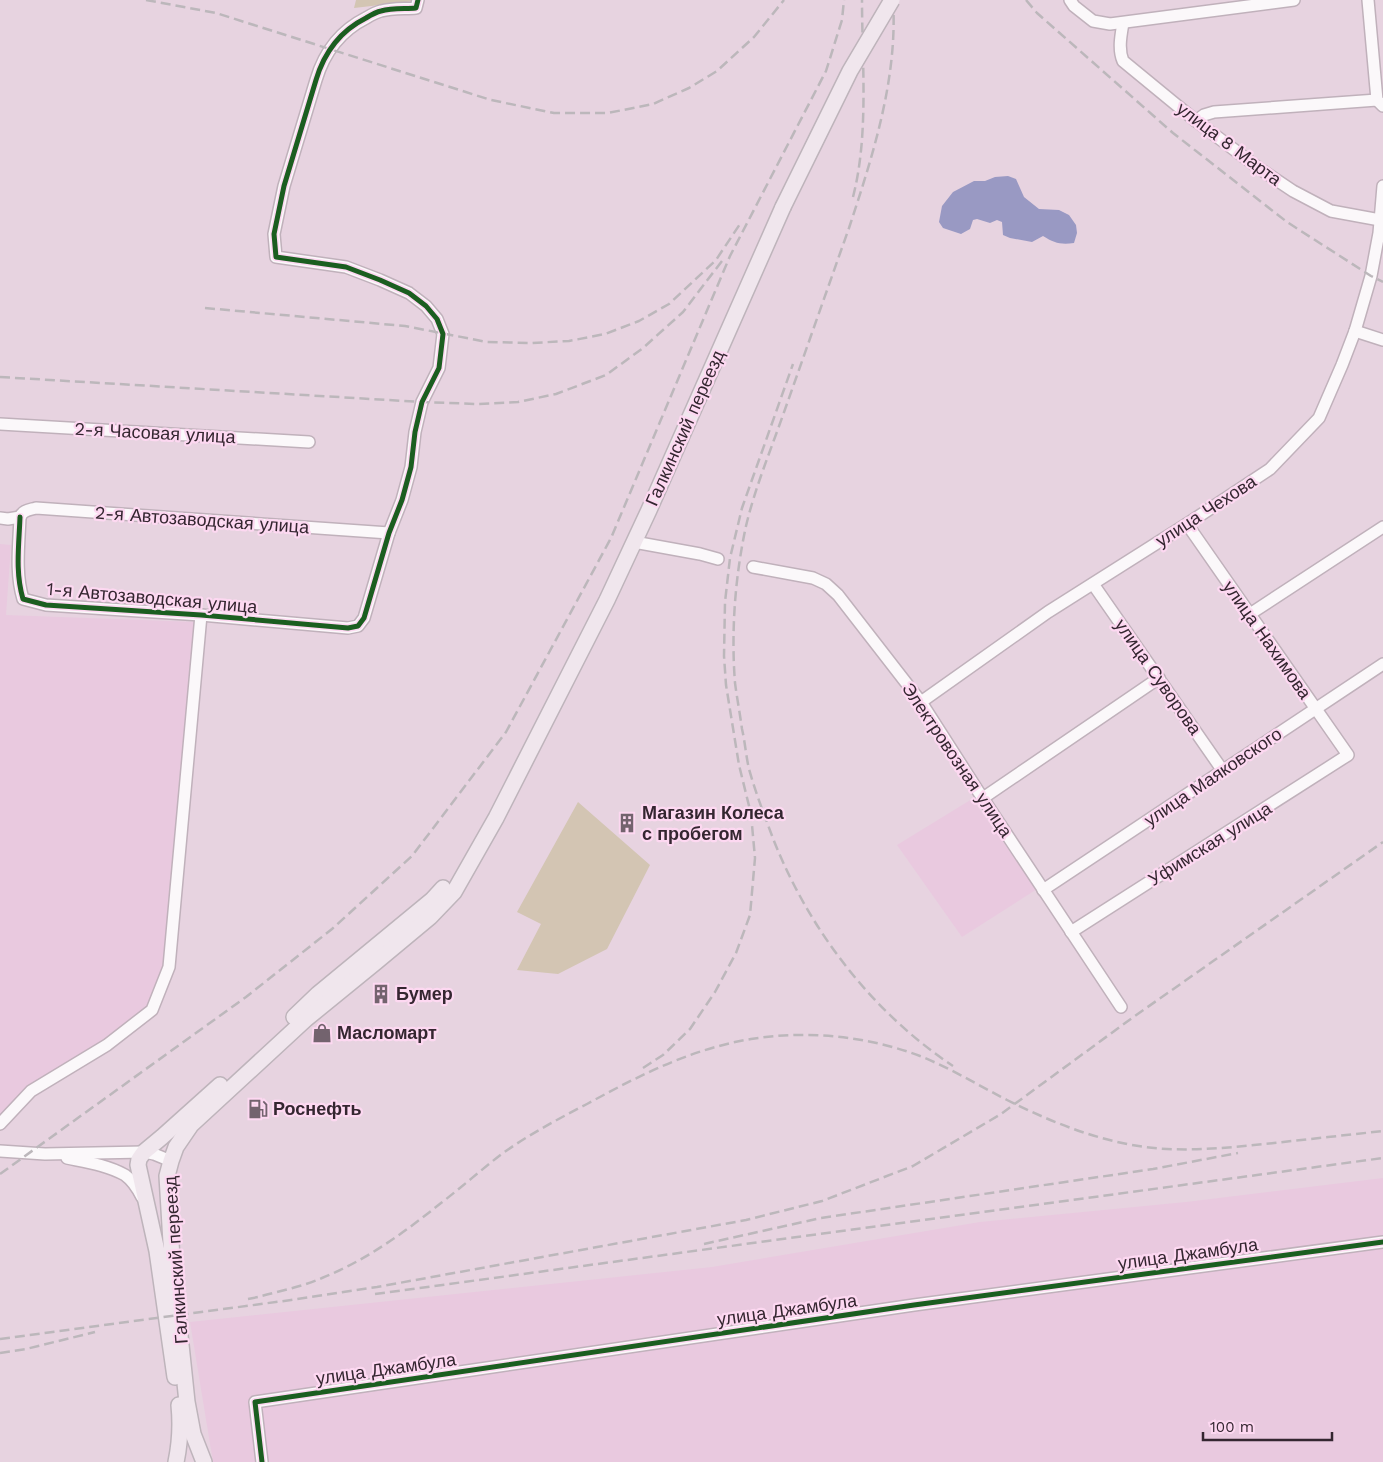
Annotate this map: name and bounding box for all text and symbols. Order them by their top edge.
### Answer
street label: улица 8 Марта [1173,97,1287,190]
street label: Галкинский переезд [641,346,729,509]
street label: 2-я Часовая улица [74,418,237,447]
street label: улица Чехова [1152,470,1261,551]
street label: 2-я Автозаводская улица [94,502,311,538]
street label: улица Нахимова [1219,577,1317,704]
street label: 1-я Автозаводская улица [46,578,259,617]
street label: улица Суворова [1111,615,1207,739]
street label: Электровозная улица [898,678,1018,842]
street label: улица Маяковского [1140,723,1285,830]
street label: Уфимская улица [1144,797,1276,890]
place label: Магазин Колеса с пробегом [642,802,785,844]
building icon: Магазин Колеса с пробегом [616,812,638,834]
building icon: Бумер [370,983,392,1005]
place label: Бумер [396,983,453,1004]
shop icon: Масломарт [311,1022,333,1044]
place label: Масломарт [337,1022,437,1043]
fuel station icon: Роснефть [247,1098,269,1120]
place label: Роснефть [273,1098,362,1119]
street label: Галкинский переезд [159,1175,192,1345]
street label: улица Джамбула [1117,1233,1260,1274]
street label: улица Джамбула [716,1289,859,1330]
street label: улица Джамбула [315,1348,458,1389]
scale bar [1203,1410,1332,1442]
text: 100 m [1210,1418,1254,1436]

